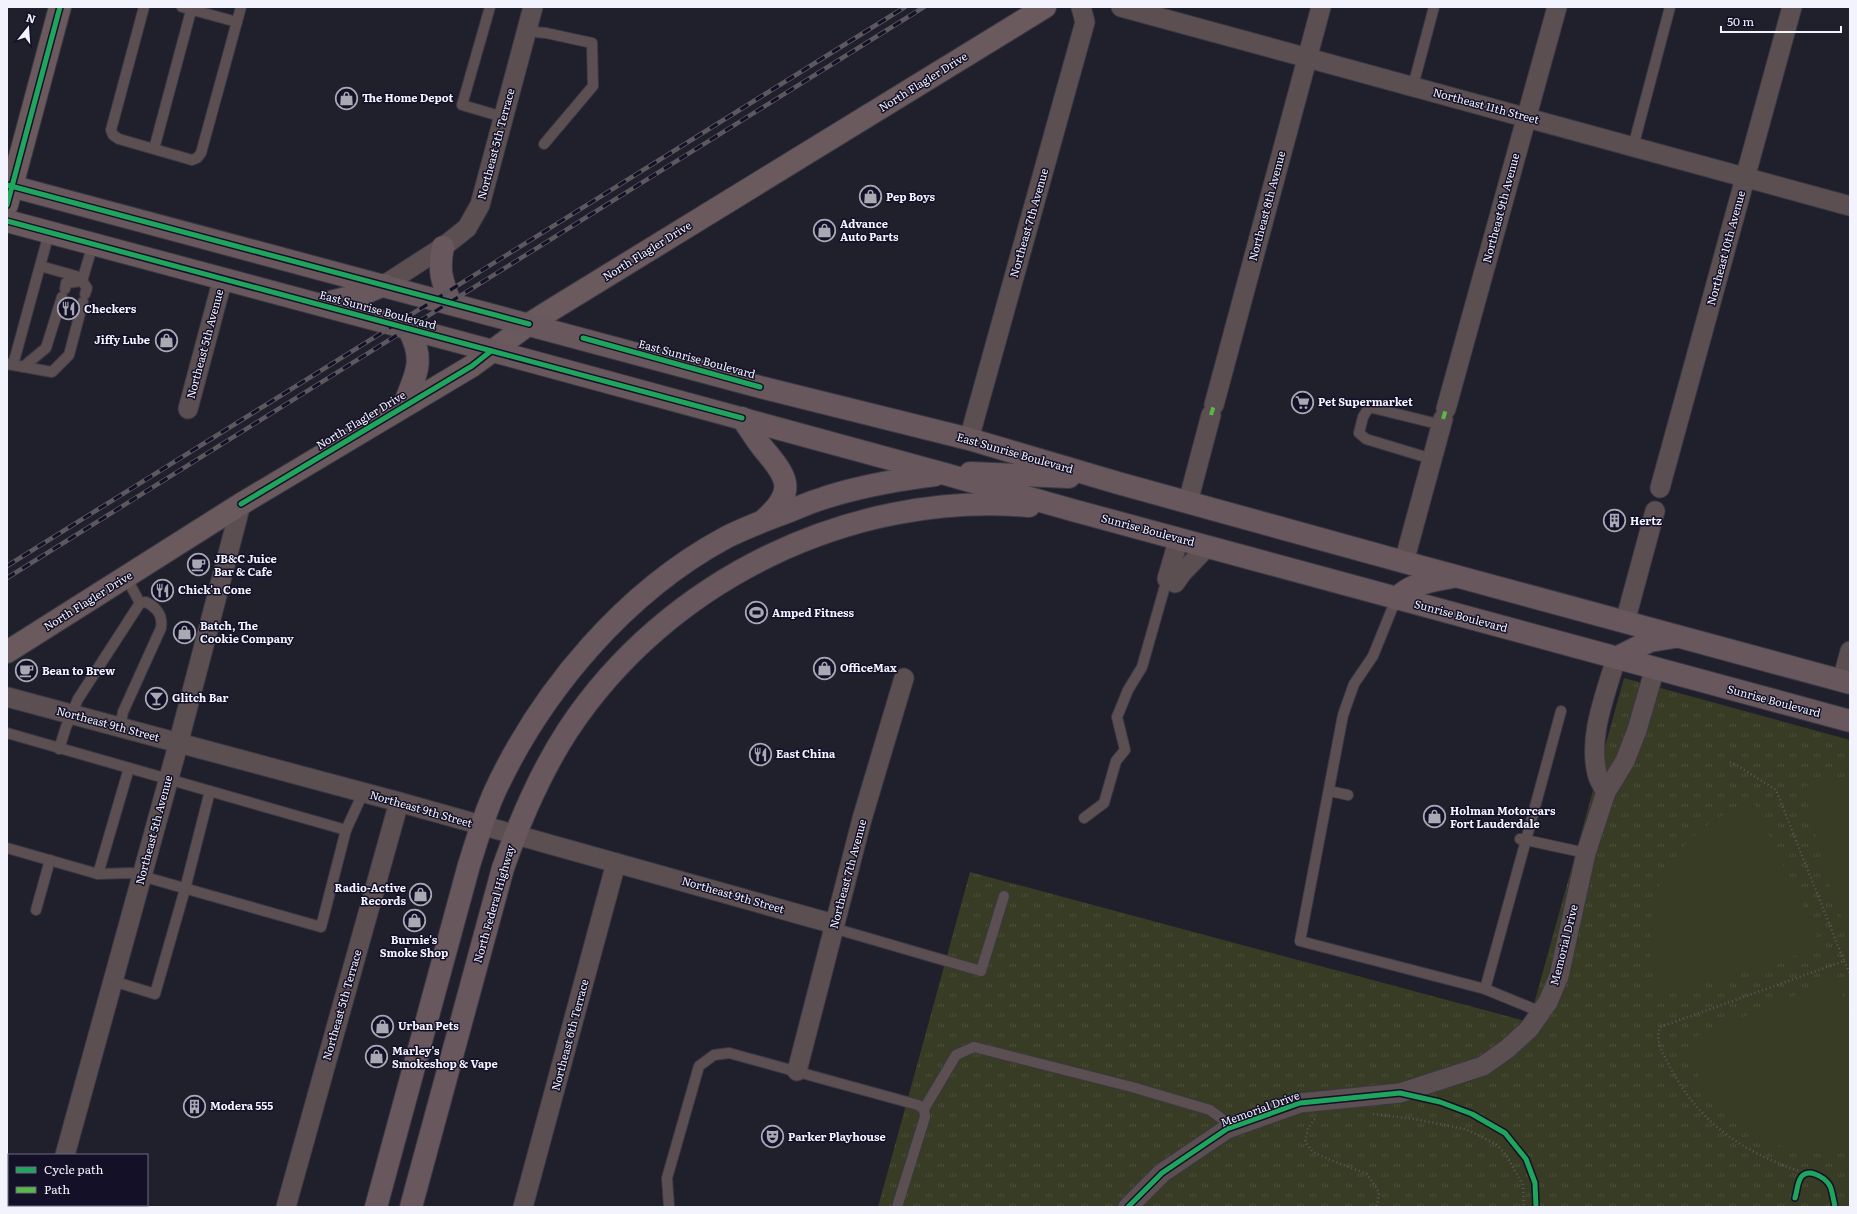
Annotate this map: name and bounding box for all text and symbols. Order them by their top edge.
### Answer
north arrow [8,8,48,48]
text: N [24,8,38,26]
scale bar [1721,8,1841,34]
text: 50 m [1727,12,1754,30]
street label: North Flagler Drive [875,47,970,115]
street label: Northeast 11th Street [1431,83,1542,127]
shop icon: The Home Depot [334,85,360,111]
street label: Northeast 5th Terrace [472,86,518,201]
place label: The Home Depot [362,89,453,105]
street label: Northeast 8th Avenue [1244,149,1289,263]
street label: Northeast 9th Avenue [1478,151,1522,264]
street label: Northeast 7th Avenue [1005,166,1051,279]
shop icon: Pep Boys [858,184,884,210]
place label: Pep Boys [886,188,935,204]
street label: Northeast 10th Avenue [1702,188,1748,307]
place label: Advance Auto Parts [840,215,899,244]
street label: North Flagler Drive [599,216,694,284]
shop icon: Advance Auto Parts [811,217,837,243]
street label: East Sunrise Boulevard [318,286,439,332]
street label: Northeast 5th Avenue [182,287,226,400]
restaurant icon: Checkers [56,296,82,322]
place label: Checkers [84,300,137,316]
shop icon: Jiffy Lube [153,327,179,353]
place label: Jiffy Lube [94,331,150,347]
street label: East Sunrise Boulevard [637,335,758,381]
street label: North Flagler Drive [313,386,408,452]
supermarket icon: Pet Supermarket [1290,389,1316,415]
place label: Pet Supermarket [1318,393,1413,409]
street label: East Sunrise Boulevard [955,428,1076,476]
building icon: Hertz [1602,508,1628,534]
street label: Sunrise Boulevard [1100,509,1197,549]
place label: Hertz [1630,512,1662,528]
place label: JB&C Juice Bar & Cafe [214,550,277,579]
cafe icon: JB&C Juice Bar & Cafe [186,552,212,578]
street label: North Flagler Drive [40,566,135,634]
restaurant icon: Chick'n Cone [150,577,176,603]
place label: Chick'n Cone [178,581,251,597]
street label: Sunrise Boulevard [1413,595,1510,635]
sports icon: Amped Fitness [743,600,769,626]
place label: Amped Fitness [772,604,855,620]
place label: Batch, The Cookie Company [200,617,294,646]
shop icon: Batch, The Cookie Company [172,619,198,645]
shop icon: OfficeMax [811,655,837,681]
cafe icon: Bean to Brew [13,658,39,684]
place label: OfficeMax [840,659,897,675]
place label: Bean to Brew [42,662,115,678]
street label: Sunrise Boulevard [1726,680,1823,720]
bar icon: Glitch Bar [144,685,170,711]
place label: Glitch Bar [172,689,228,705]
street label: Northeast 9th Street [55,702,162,745]
restaurant icon: East China [747,741,773,767]
place label: East China [776,745,836,761]
street label: Northeast 5th Avenue [131,773,175,886]
street label: Northeast 9th Street [368,786,475,830]
place label: Holman Motorcars Fort Lauderdale [1450,802,1556,831]
shop icon: Holman Motorcars Fort Lauderdale [1421,804,1447,830]
street label: Northeast 7th Avenue [825,817,869,930]
street label: North Federal Highway [469,842,518,965]
street label: Northeast 9th Street [680,872,787,916]
place label: Radio-Active Records [335,879,407,908]
shop icon: Radio-Active Records [408,881,434,907]
street label: Memorial Drive [1545,902,1581,987]
shop icon: Burnie's Smoke Shop [401,907,427,933]
place label: Burnie's Smoke Shop [380,931,448,960]
street label: Northeast 5th Terrace [318,947,365,1062]
street label: Northeast 6th Terrace [546,977,592,1092]
shop icon: Urban Pets [370,1013,396,1039]
place label: Urban Pets [398,1017,459,1033]
place label: Marley's Smokeshop & Vape [392,1042,498,1071]
shop icon: Marley's Smokeshop & Vape [363,1044,389,1070]
street label: Memorial Drive [1218,1086,1302,1130]
building icon: Modera 555 [182,1093,208,1119]
place label: Modera 555 [210,1097,273,1113]
theatre icon: Parker Playhouse [759,1124,785,1150]
place label: Parker Playhouse [788,1128,886,1144]
legend [8,1154,148,1206]
text: Cycle path [44,1160,104,1178]
text: Path [44,1180,70,1198]

